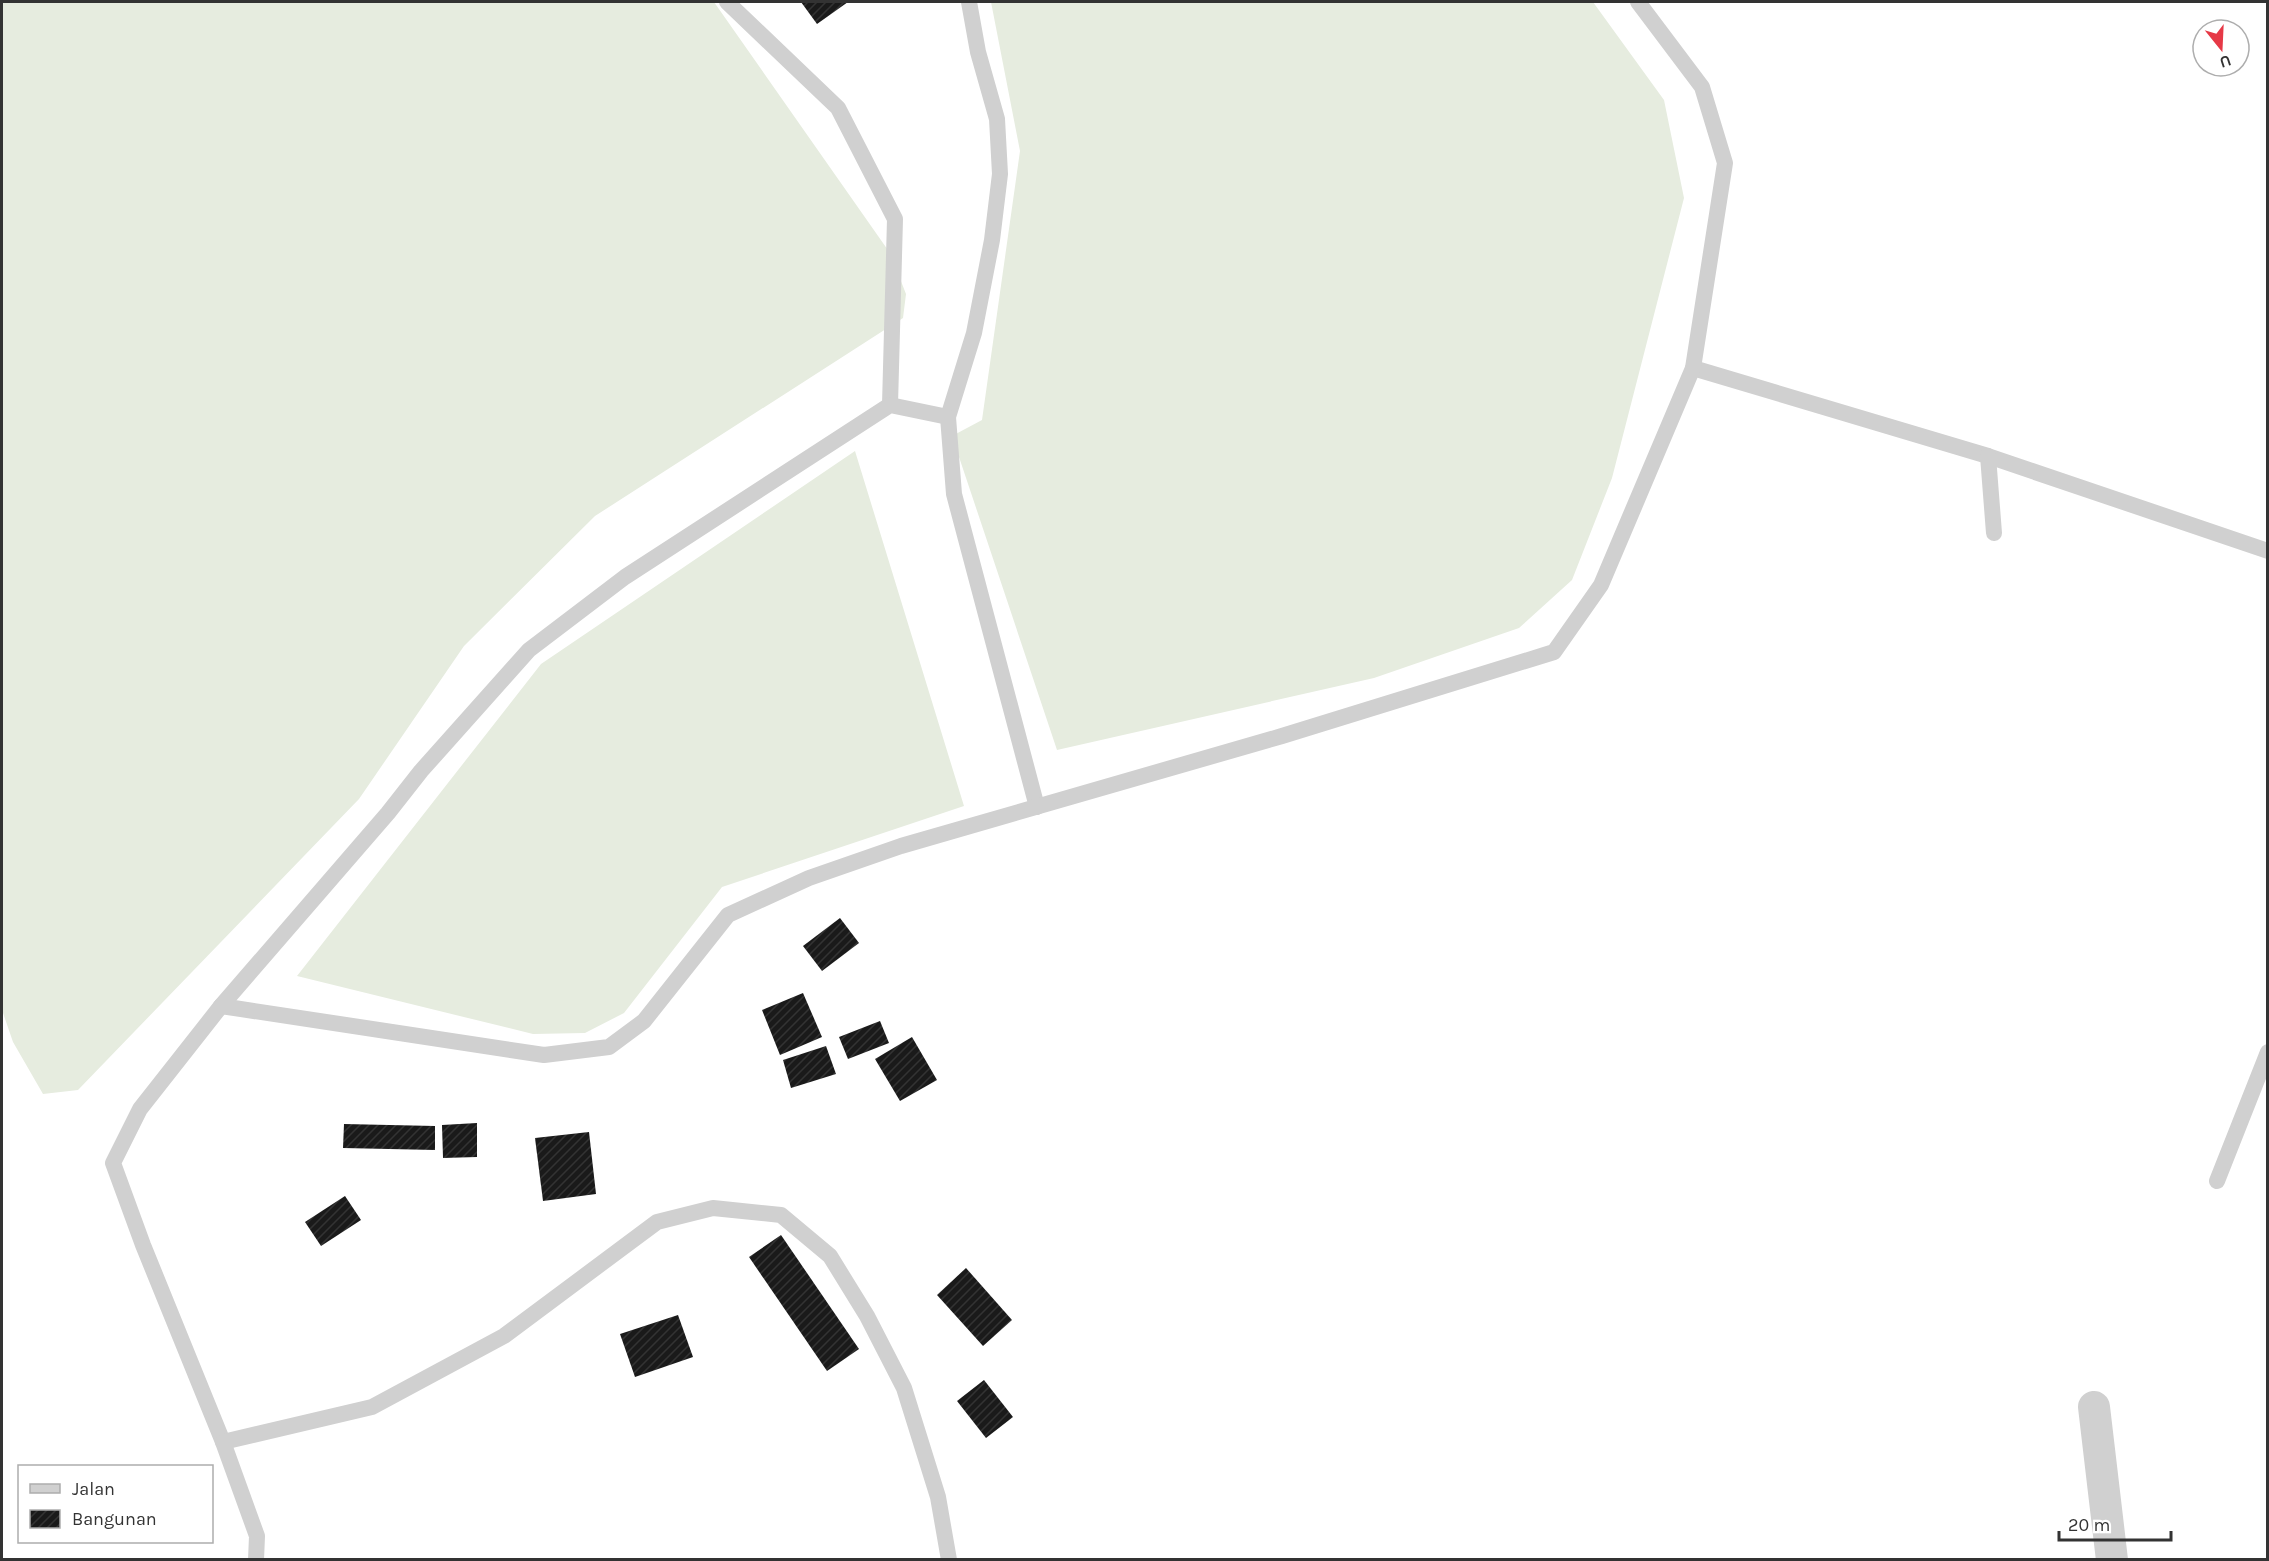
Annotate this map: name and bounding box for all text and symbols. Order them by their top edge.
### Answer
north arrow [2191,18,2251,78]
text: U [2217,51,2234,73]
legend [18,1465,213,1543]
text: Jalan [72,1478,115,1500]
scale bar [2059,1504,2172,1542]
text: Bangunan [72,1508,157,1530]
text: 20 m [2068,1514,2110,1536]

